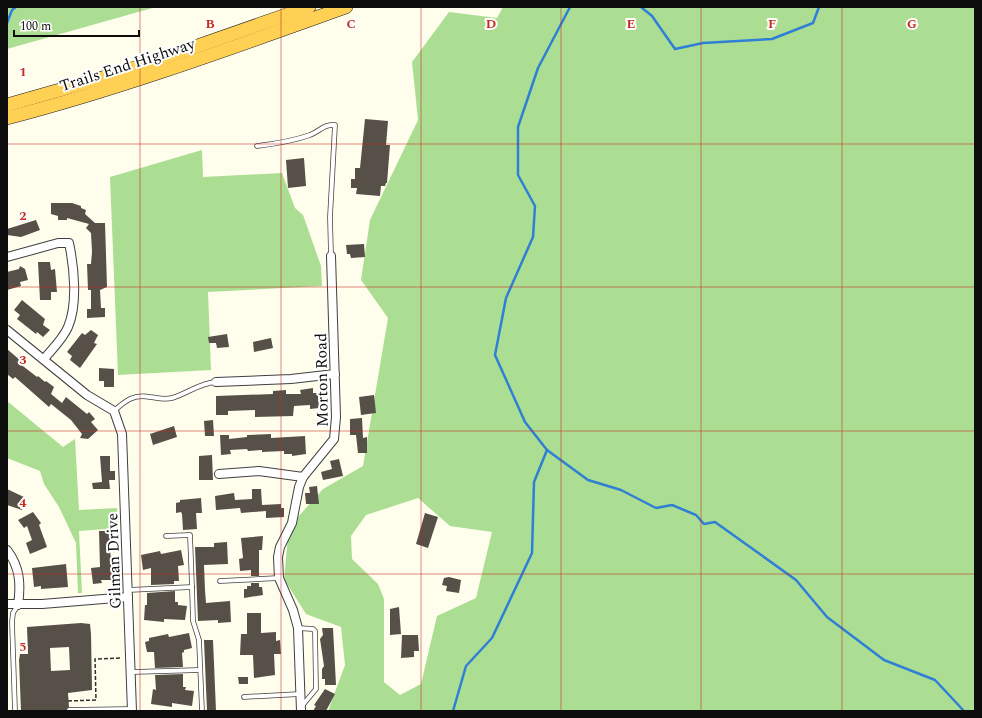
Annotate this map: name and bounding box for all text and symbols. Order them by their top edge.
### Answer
scale bar [14,12,139,38]
text: B [205,14,215,34]
text: C [346,14,356,34]
text: D [486,14,496,34]
text: E [627,14,636,34]
text: F [768,14,776,34]
text: G [907,14,917,34]
text: 100 m [20,17,51,36]
street label: Trails End Highway [56,31,199,98]
text: 1 [19,62,27,82]
text: 2 [19,206,27,226]
street label: Morton Road [309,333,335,427]
text: 3 [19,350,27,370]
text: 4 [19,493,27,513]
street label: Gilman Drive [100,513,128,609]
text: 5 [19,637,27,657]

